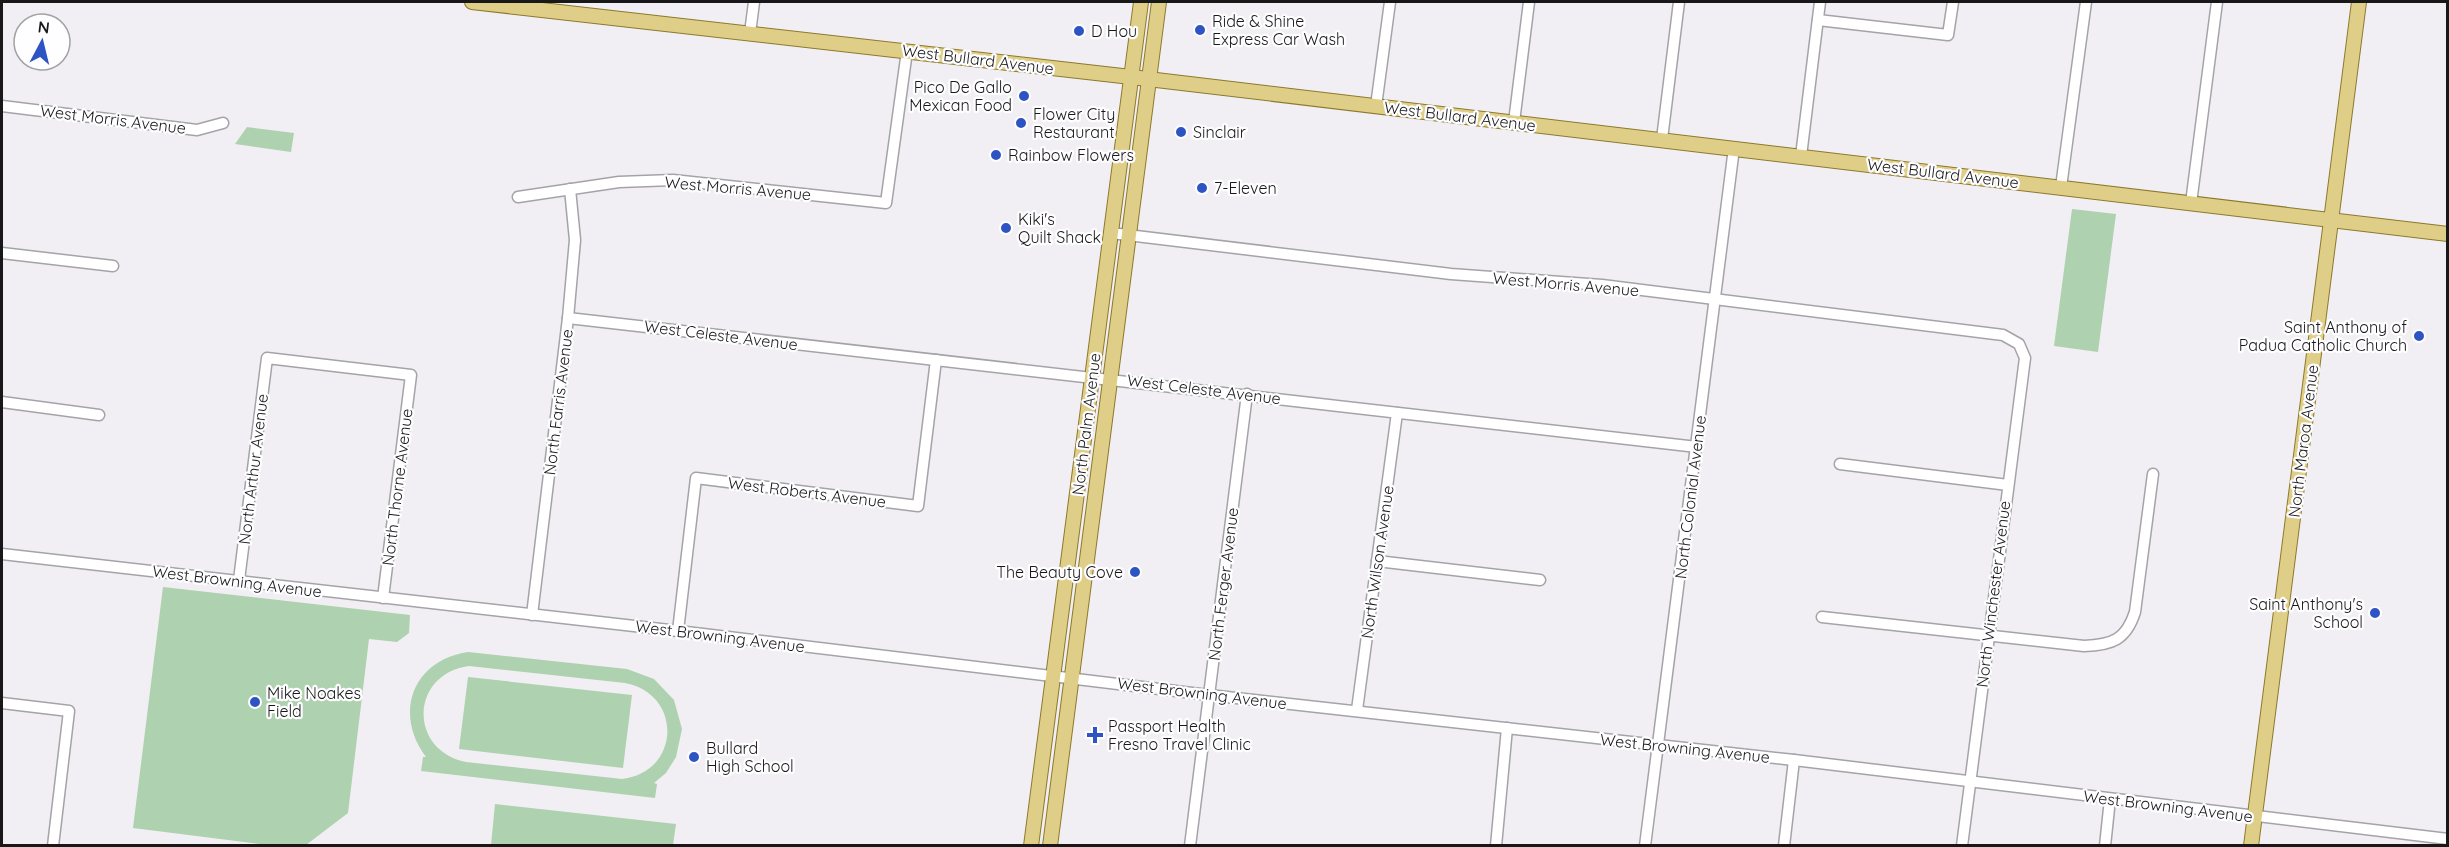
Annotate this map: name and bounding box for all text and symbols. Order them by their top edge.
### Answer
place label: Ride & Shine Express Car Wash [1212,11,1345,49]
north arrow [12,12,72,72]
text: N [37,16,51,38]
place label: D Hou [1091,21,1137,41]
marker: Ride & Shine Express Car Wash [1193,23,1207,37]
marker: D Hou [1072,24,1086,38]
street label: West Bullard Avenue [901,40,1055,78]
place label: Pico De Gallo Mexican Food [909,77,1012,115]
marker: Pico De Gallo Mexican Food [1017,89,1031,103]
street label: West Bullard Avenue [1383,97,1537,135]
street label: West Morris Avenue [39,100,187,138]
place label: Flower City Restaurant [1033,104,1115,142]
marker: Flower City Restaurant [1014,116,1028,130]
place label: Sinclair [1193,122,1246,142]
marker: Sinclair [1174,125,1188,139]
place label: Rainbow Flowers [1008,145,1134,165]
marker: Rainbow Flowers [989,148,1003,162]
street label: West Bullard Avenue [1866,154,2020,192]
street label: West Morris Avenue [664,172,812,204]
place label: 7-Eleven [1214,178,1277,198]
marker: 7-Eleven [1195,181,1209,195]
place label: Kiki's Quilt Shack [1018,209,1101,247]
marker: Kiki's Quilt Shack [999,221,1013,235]
street label: West Morris Avenue [1492,268,1640,300]
street label: West Celeste Avenue [643,316,799,354]
place label: Saint Anthony of Padua Catholic Church [2239,317,2407,355]
street label: North Farris Avenue [539,328,577,476]
marker: Saint Anthony of Padua Catholic Church [2412,329,2426,343]
street label: North Palm Avenue [1067,352,1105,496]
street label: North Maroa Avenue [2284,364,2322,518]
street label: West Celeste Avenue [1126,370,1282,408]
street label: North Arthur Avenue [234,392,272,546]
street label: North Thorne Avenue [377,407,417,567]
street label: North Colonial Avenue [1670,414,1710,580]
street label: West Roberts Avenue [727,472,887,512]
street label: North Wilson Avenue [1356,484,1398,640]
street label: North Winchester Avenue [1972,499,2014,689]
street label: North Ferger Avenue [1204,506,1242,662]
street label: West Browning Avenue [151,561,323,601]
place label: The Beauty Cove [996,562,1123,582]
marker: The Beauty Cove [1128,565,1142,579]
place label: Saint Anthony's School [2249,594,2363,632]
marker: Saint Anthony's School [2368,606,2382,620]
street label: West Browning Avenue [634,616,806,656]
street label: West Browning Avenue [1116,673,1288,713]
place label: Mike Noakes Field [267,683,361,721]
marker: Mike Noakes Field [248,695,262,709]
place label: Passport Health Fresno Travel Clinic [1108,716,1251,754]
marker: Passport Health Fresno Travel Clinic [1086,726,1104,744]
street label: West Browning Avenue [1599,729,1771,767]
place label: Bullard High School [706,738,794,776]
marker: Bullard High School [687,750,701,764]
street label: West Browning Avenue [2082,786,2254,826]

